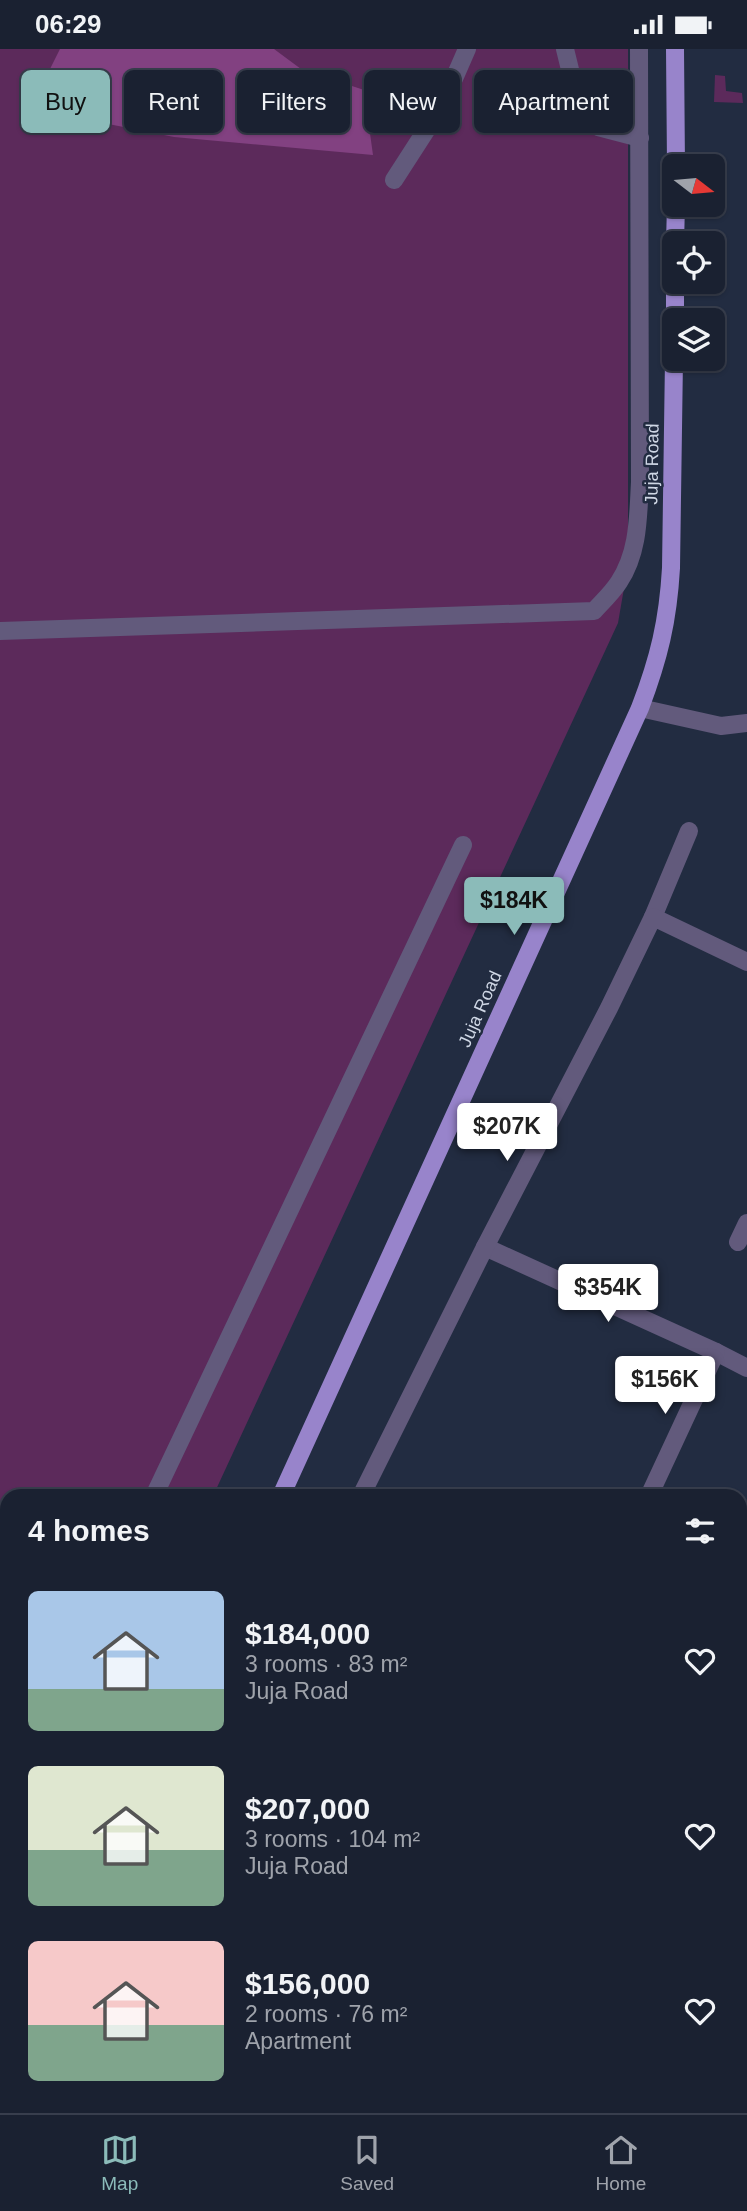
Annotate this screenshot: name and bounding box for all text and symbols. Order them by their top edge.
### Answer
text: 06:29 [35,9,102,39]
chip: Buy [21,70,110,133]
chip: Rent [124,70,223,133]
chip: Filters [237,70,350,133]
chip: New [364,70,460,133]
chip: Apartment [474,70,633,133]
north arrow [662,154,724,217]
map controls [662,154,725,371]
button: locate [662,231,725,294]
button: layers [662,308,725,371]
street label: Juja Road [641,423,663,505]
pin: $184K [465,877,563,937]
text: $184K [480,887,548,913]
street label: Juja Road [454,968,506,1050]
pin: $207K [458,1103,556,1163]
text: $207K [473,1113,541,1139]
pin: $354K [559,1265,657,1324]
text: $354K [574,1274,642,1300]
pin: $156K [616,1357,714,1416]
text: $156K [631,1366,699,1392]
icon: filters [681,1512,719,1550]
text: 4 homes [28,1514,150,1547]
text: $184,000 [245,1617,370,1650]
icon: home [84,1619,168,1703]
icon: heart [681,1642,719,1680]
text: 3 rooms · 83 m² [245,1651,407,1677]
text: Juja Road [245,1678,349,1704]
text: $207,000 [245,1792,370,1825]
icon: home [84,1794,168,1878]
icon: heart [681,1817,719,1855]
text: 3 rooms · 104 m² [245,1826,420,1852]
text: Juja Road [245,1853,349,1879]
text: $156,000 [245,1967,370,2000]
icon: home [84,1969,168,2053]
icon: heart [681,1992,719,2030]
text: 2 rooms · 76 m² [245,2001,407,2027]
text: Apartment [245,2028,351,2054]
tab: Map [101,2131,139,2195]
tab: Saved [340,2131,394,2195]
tab: Home [596,2131,646,2195]

